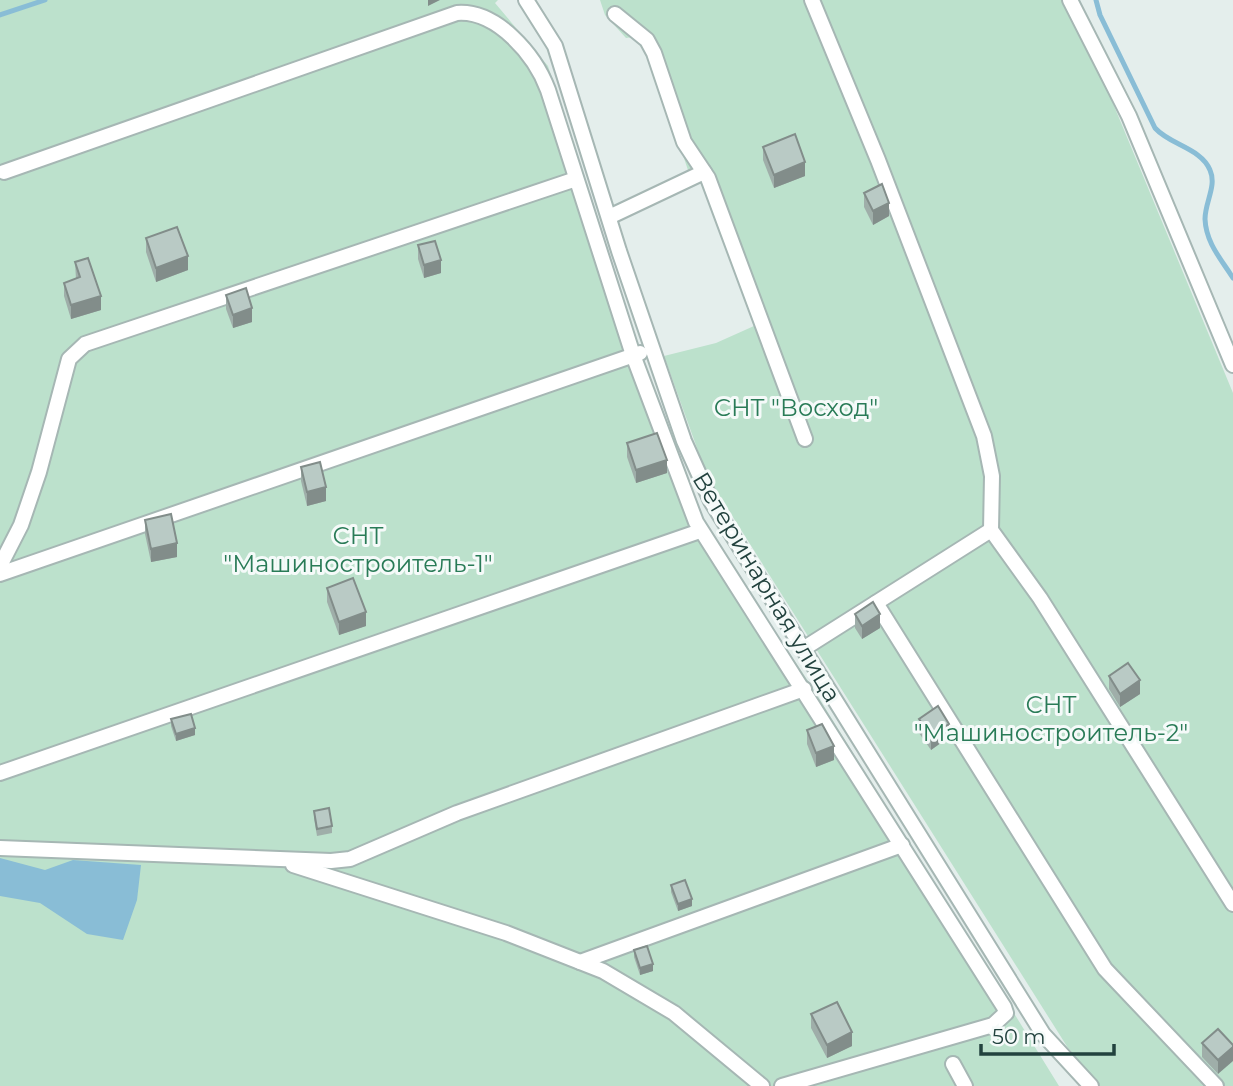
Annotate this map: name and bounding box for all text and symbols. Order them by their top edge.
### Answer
park label: СНТ "Восход" [714,393,878,422]
street label: Ветеринарная улица [687,467,847,707]
park label: СНТ "Машиностроитель-1" [223,521,493,578]
park label: СНТ "Машиностроитель-2" [914,690,1188,747]
scale bar [981,1012,1114,1056]
text: 50 m [992,1024,1046,1049]

